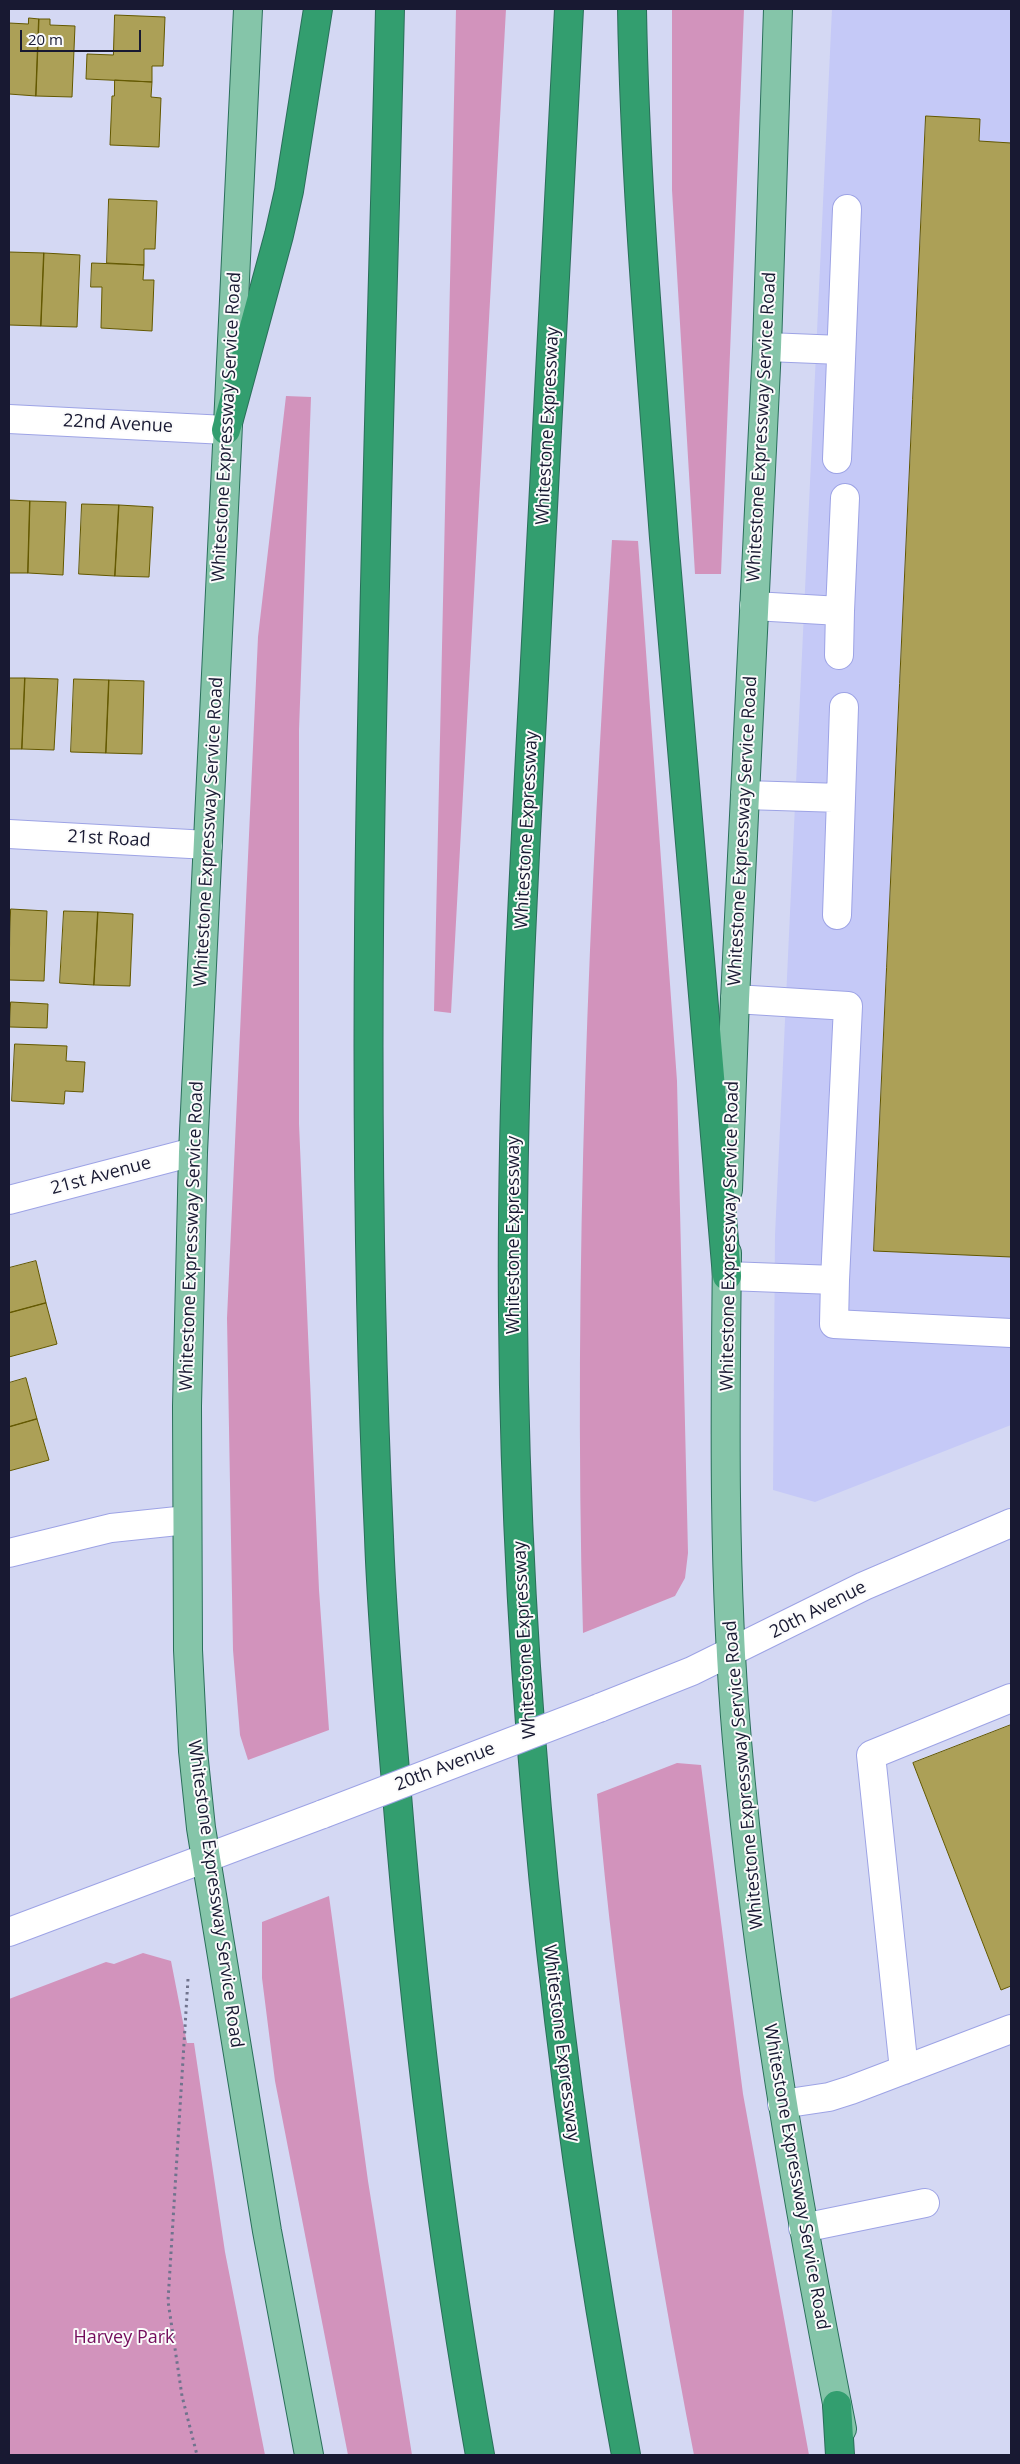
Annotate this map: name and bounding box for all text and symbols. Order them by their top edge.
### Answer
scale bar [22,20,144,52]
text: 20 m [28,29,63,49]
street label: Whitestone Expressway Service Road [208,271,246,583]
street label: Whitestone Expressway Service Road [743,271,781,583]
street label: Whitestone Expressway [532,326,564,526]
street label: 22nd Avenue [63,410,173,438]
street label: Whitestone Expressway Service Road [724,675,762,987]
street label: Whitestone Expressway Service Road [190,676,228,988]
street label: Whitestone Expressway [511,730,543,930]
street label: 21st Road [67,826,151,852]
street label: Whitestone Expressway Service Road [176,1081,208,1391]
street label: Whitestone Expressway Service Road [716,1081,744,1391]
street label: Whitestone Expressway [503,1136,525,1334]
street label: 21st Avenue [48,1152,154,1200]
street label: Whitestone Expressway [509,1540,541,1740]
street label: 20th Avenue [766,1576,870,1644]
street label: Whitestone Expressway Service Road [720,1620,768,1930]
street label: 20th Avenue [392,1738,498,1796]
street label: Whitestone Expressway Service Road [183,1739,247,2049]
street label: Whitestone Expressway [538,1943,584,2143]
street label: Whitestone Expressway Service Road [758,2022,834,2332]
park label: Harvey Park [73,2327,175,2349]

